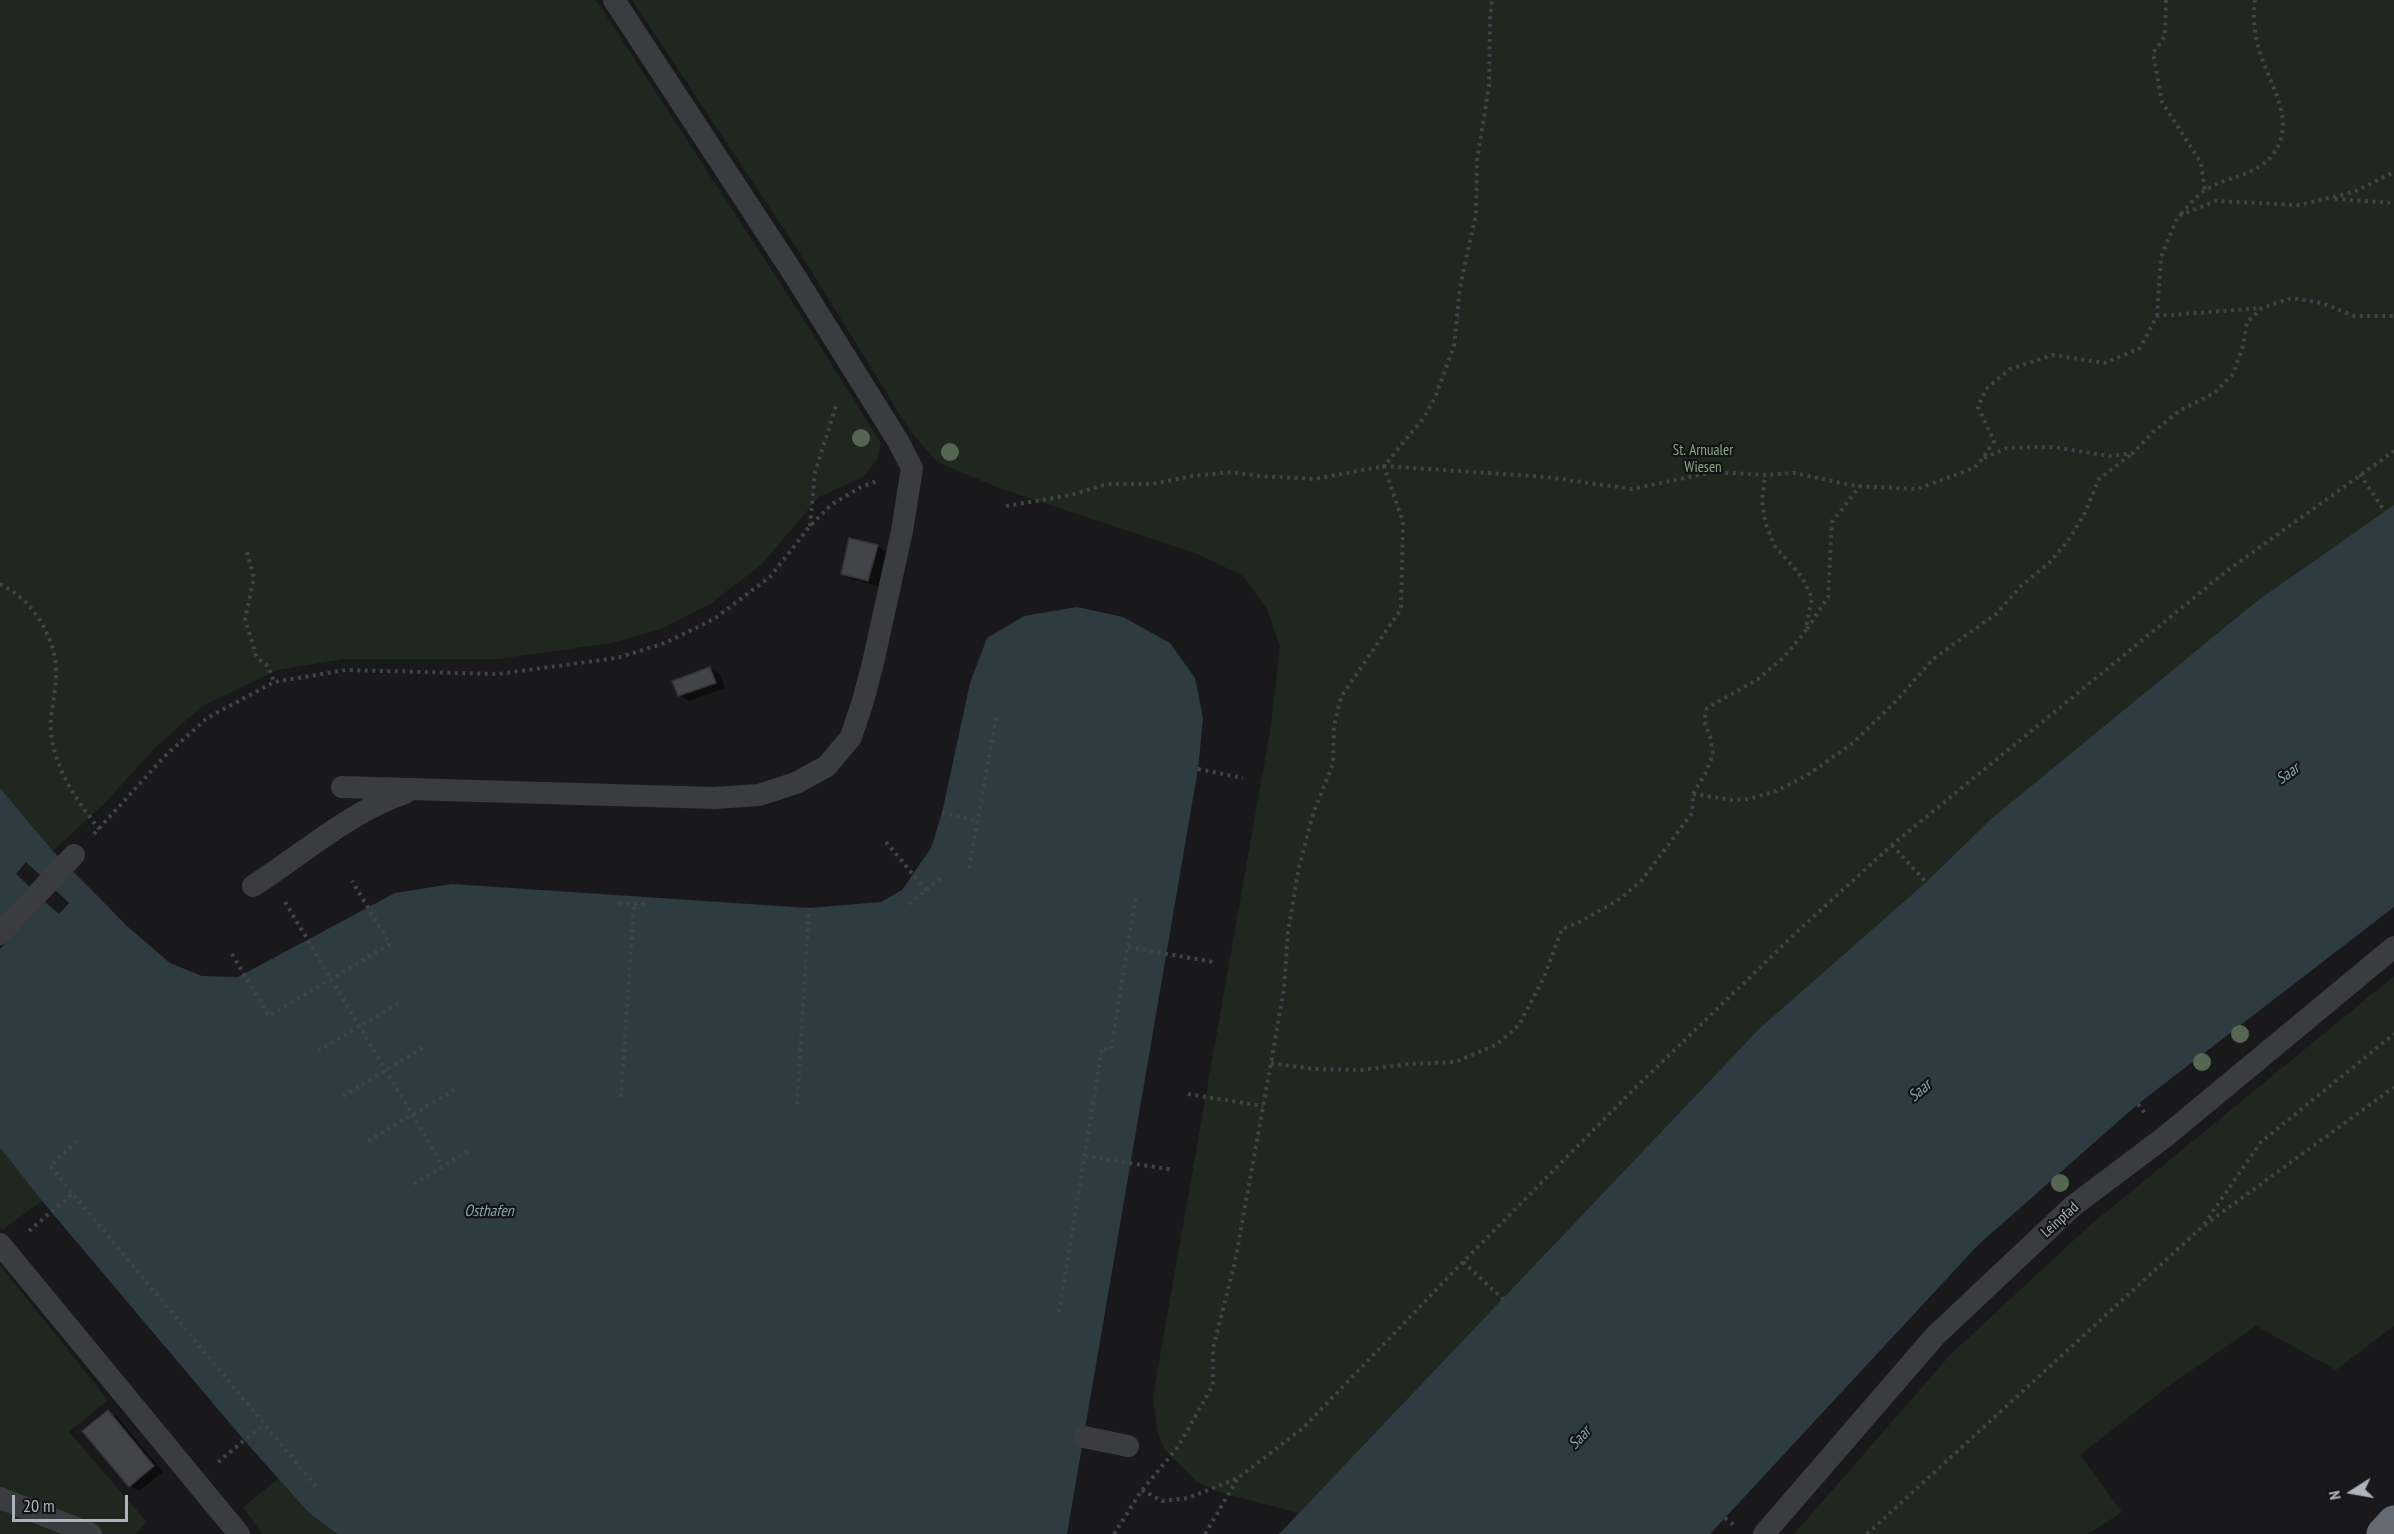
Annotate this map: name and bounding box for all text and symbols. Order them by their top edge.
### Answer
park label: St. Arnualer Wiesen [1673,442,1733,477]
water label: Saar [2273,759,2303,789]
water label: Saar [1905,1076,1935,1106]
street label: Leinpfad [2038,1198,2082,1242]
water label: Osthafen [464,1201,514,1221]
water label: Saar [1565,1423,1595,1453]
north arrow [2322,1462,2382,1522]
scale bar [15,1483,130,1521]
text: N [2324,1489,2345,1502]
text: 20 m [23,1494,55,1517]

